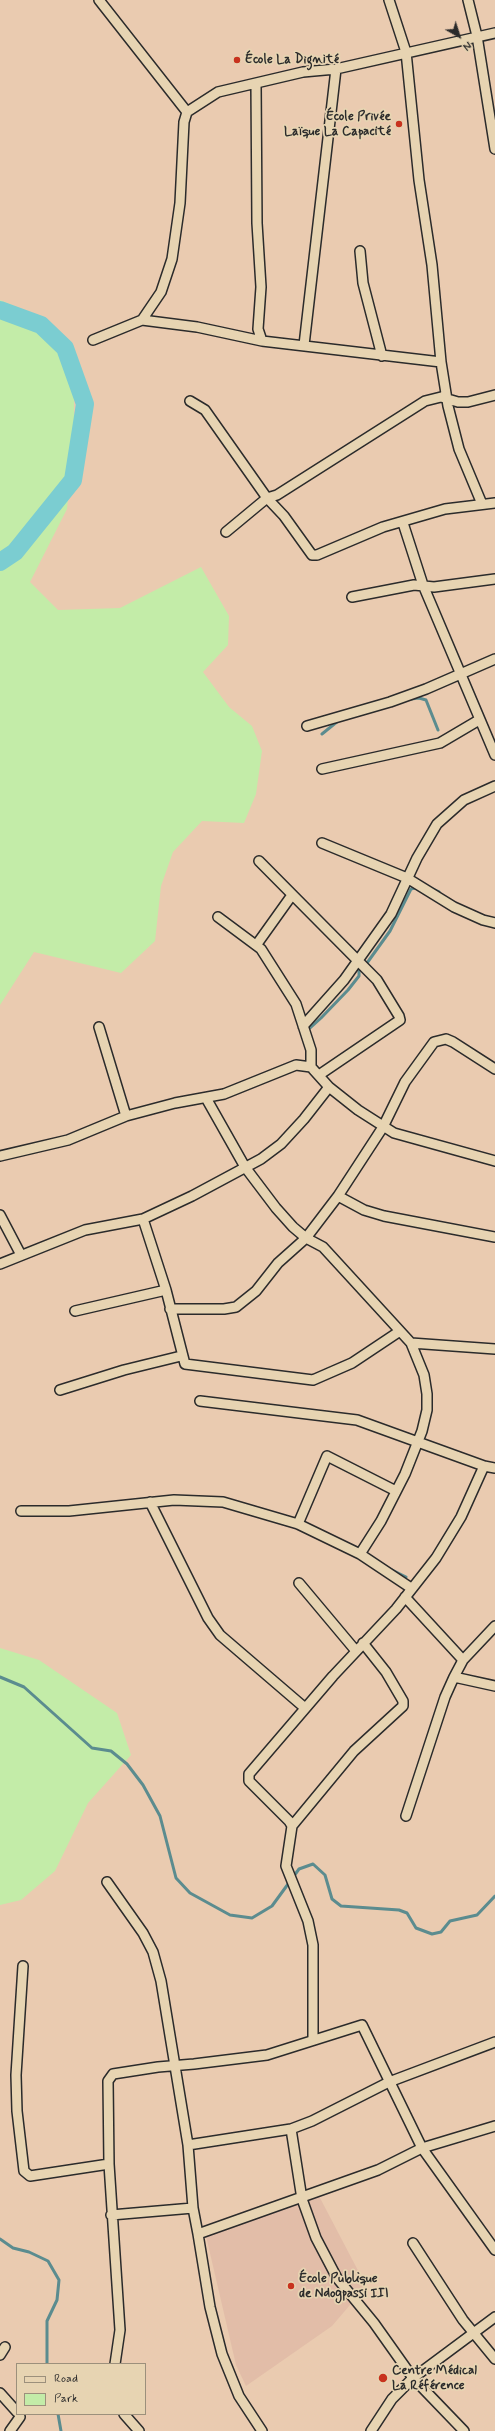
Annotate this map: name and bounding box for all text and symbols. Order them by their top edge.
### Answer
north arrow [439,16,479,56]
text: N [459,38,474,53]
place label: École La Dignité [245,52,339,68]
marker: École La Dignité [232,55,242,65]
place label: École Privée Laïque La Capacité [284,109,391,140]
marker: École Privée Laïque La Capacité [394,119,404,129]
place label: École Publique de Ndogpassi III [299,2271,389,2302]
marker: École Publique de Ndogpassi III [286,2281,296,2291]
legend [16,2363,146,2415]
place label: Centre Médical La Référence [392,2363,477,2394]
text: Road [54,2371,78,2387]
marker: Centre Médical La Référence [377,2372,389,2384]
text: Park [54,2391,78,2407]

